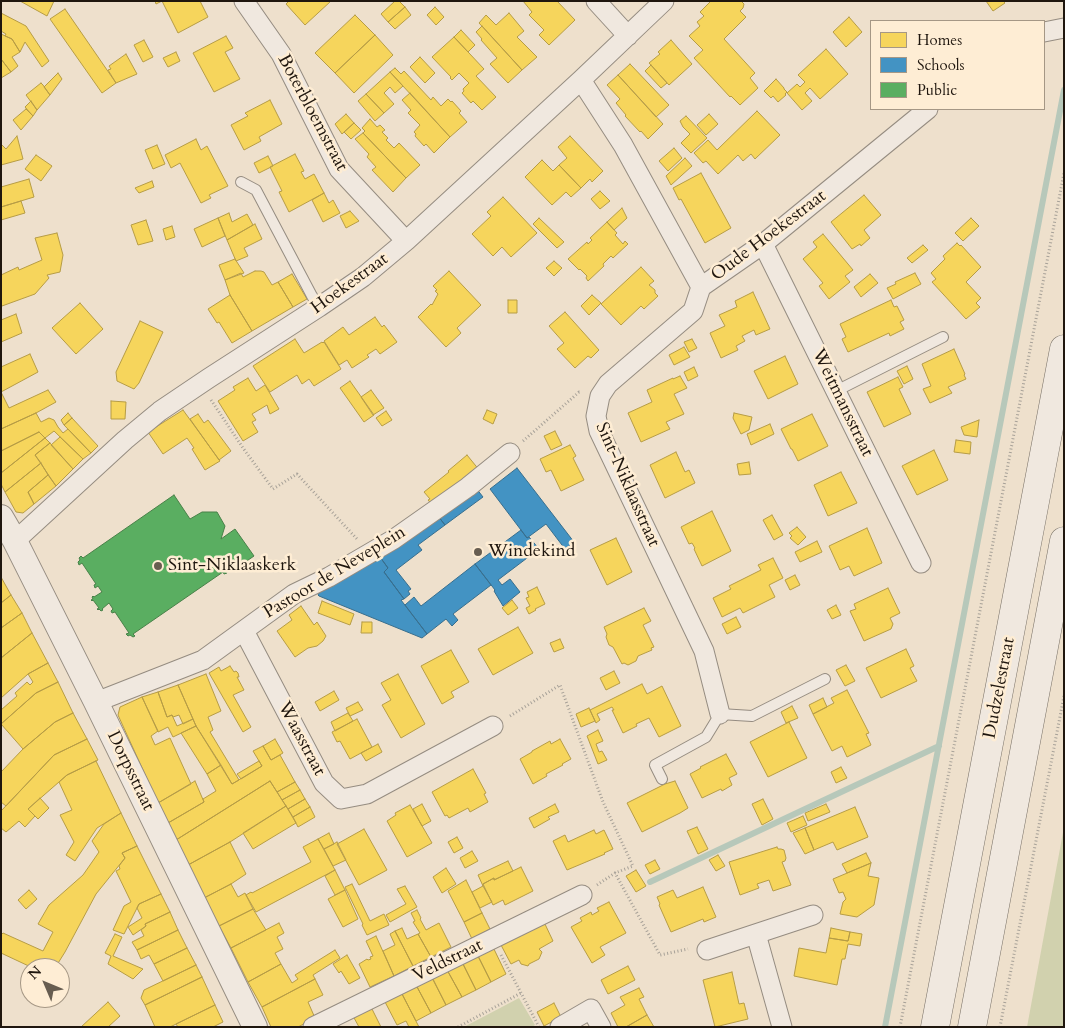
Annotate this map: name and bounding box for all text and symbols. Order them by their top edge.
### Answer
legend [870,20,1045,110]
text: Homes [917,30,962,50]
street label: Boterbloemstraat [272,51,352,175]
text: Schools [917,55,965,75]
text: Public [917,80,957,100]
street label: Oude Hoekestraat [707,186,831,286]
street label: Hoekestraat [307,249,393,319]
street label: Weitmansstraat [807,345,877,461]
street label: Sint-Niklaasstraat [590,420,664,550]
street label: Pastoor de Neveplein [260,522,410,624]
place label: Windekind [488,541,575,563]
marker: Windekind [472,546,484,558]
place label: Sint-Niklaaskerk [168,555,296,577]
marker: Sint-Niklaaskerk [152,560,164,572]
street label: Dudzelestraat [980,636,1020,740]
street label: Waasstraat [272,698,330,780]
street label: Dorpsstraat [101,728,159,814]
street label: Veldstraat [410,935,486,987]
north arrow [20,958,70,1008]
text: N [24,962,46,984]

